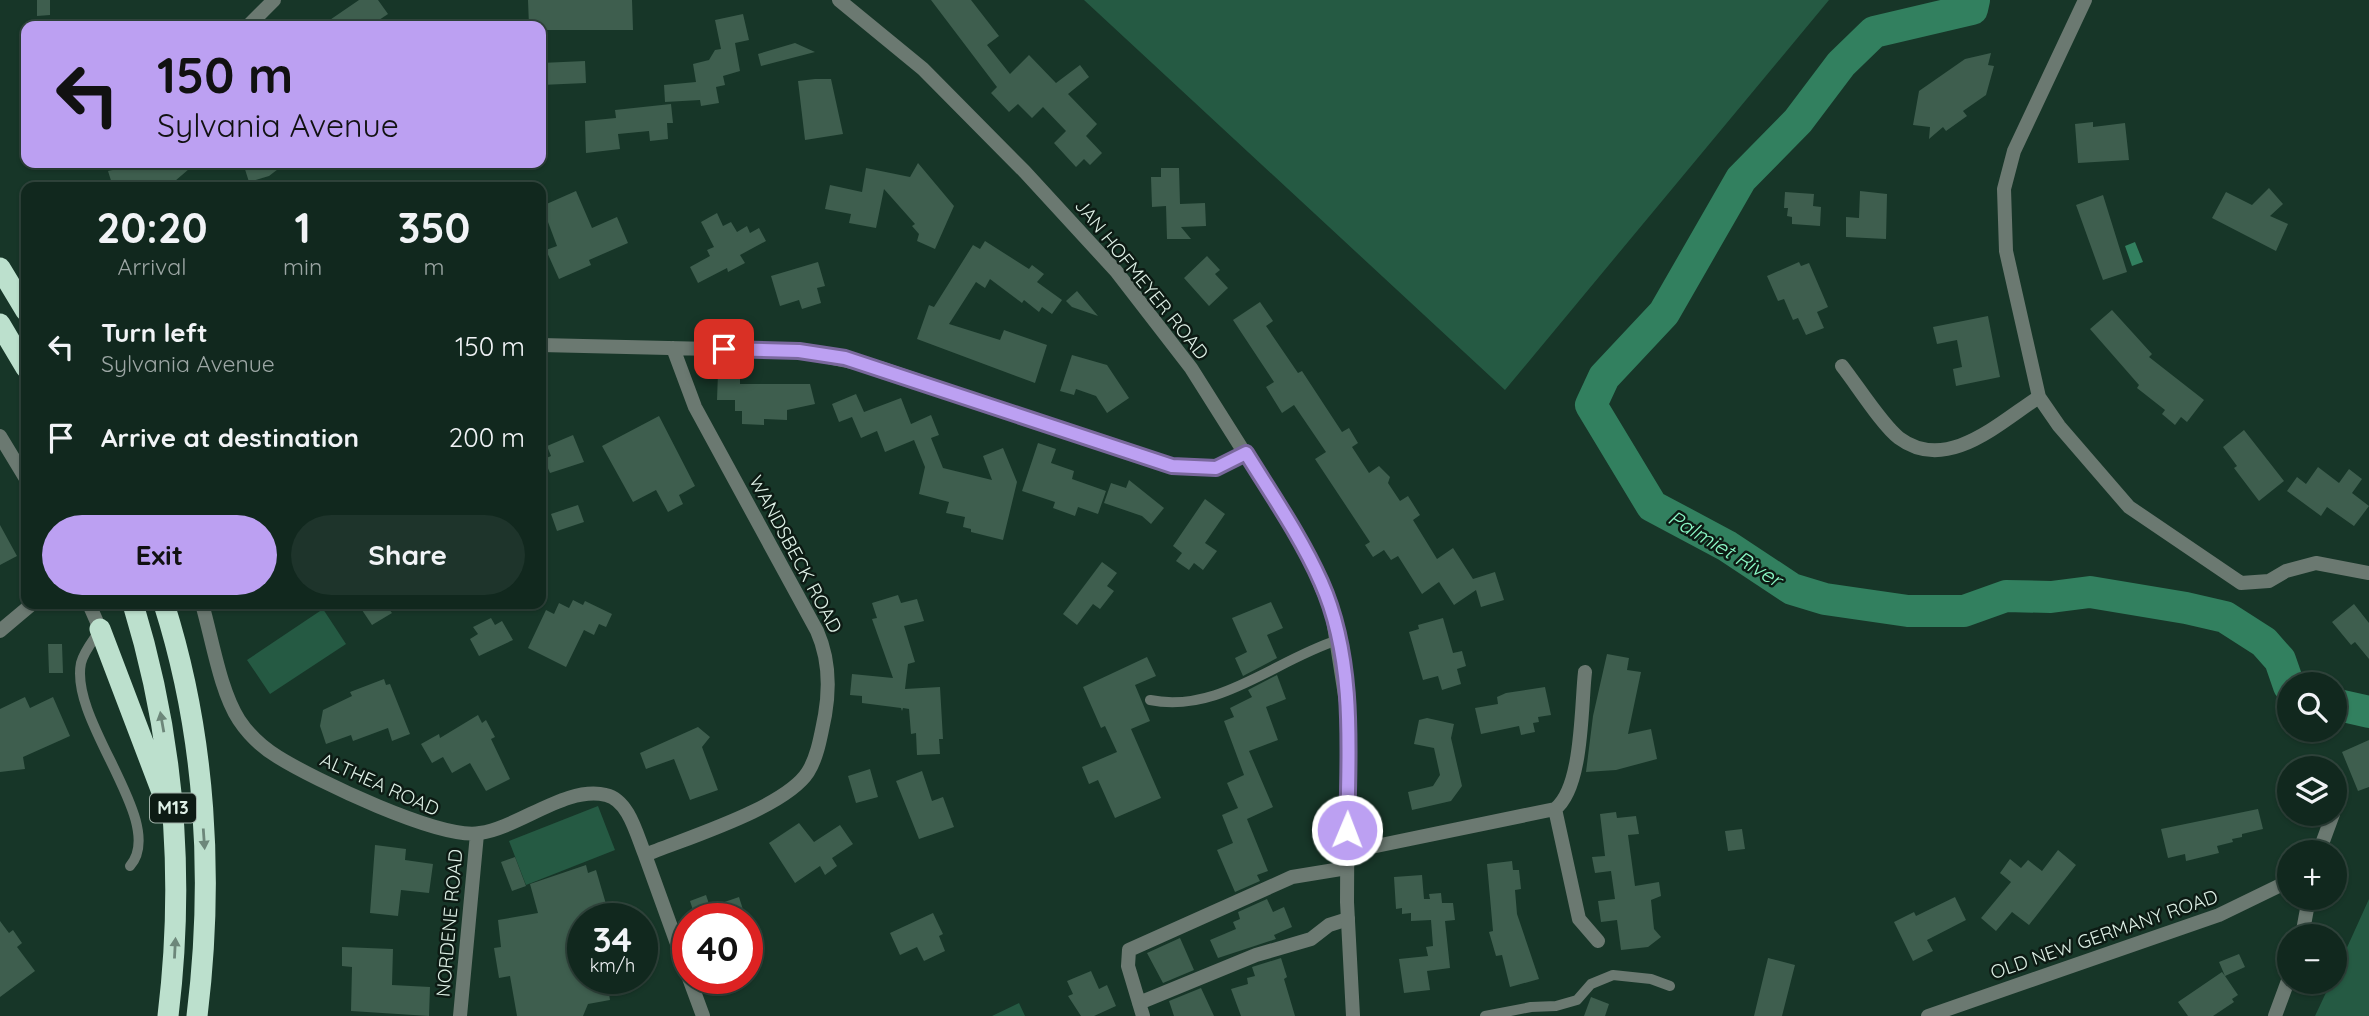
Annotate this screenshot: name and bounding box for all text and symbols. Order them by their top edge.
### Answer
text: 150 m [157,44,293,105]
icon: left [42,49,133,140]
text: Sylvania Avenue [157,105,399,145]
street label: JAN HOFMEYER ROAD [1070,194,1214,364]
text: 20:20 [97,201,207,254]
text: 1 [294,201,311,254]
text: 350 [398,201,470,254]
text: Arrival [118,252,186,281]
text: min [283,252,322,281]
text: m [424,252,445,281]
text: Turn left [101,316,208,349]
pin [694,319,754,379]
icon: left [42,328,80,366]
text: 150 m [455,330,525,363]
icon: arrive [705,330,743,368]
text: Sylvania Avenue [101,349,275,378]
icon: arrive [42,419,80,457]
text: Arrive at destination [101,421,359,454]
text: 200 m [449,421,525,454]
street label: WANDSBECK ROAD [744,471,848,637]
water label: Palmiet River [1664,504,1789,594]
button: Exit [42,515,277,595]
button: Share [291,515,525,595]
map controls [2277,672,2347,994]
button: search [2277,672,2347,742]
one-way arrow [156,711,167,733]
street label: ALTHEA ROAD [317,747,443,821]
button: layers [2277,756,2347,826]
position arrow [1310,793,1384,867]
road number: M13 [150,794,196,822]
one-way arrow [199,828,210,850]
button: + [2277,840,2347,910]
street label: NORDENE ROAD [431,848,467,998]
street label: OLD NEW GERMANY ROAD [1987,884,2221,984]
speed limit sign: 40 [672,903,763,994]
text: 34 [593,917,632,961]
button: − [2277,924,2347,994]
one-way arrow [170,937,181,959]
text: km/h [590,954,635,977]

